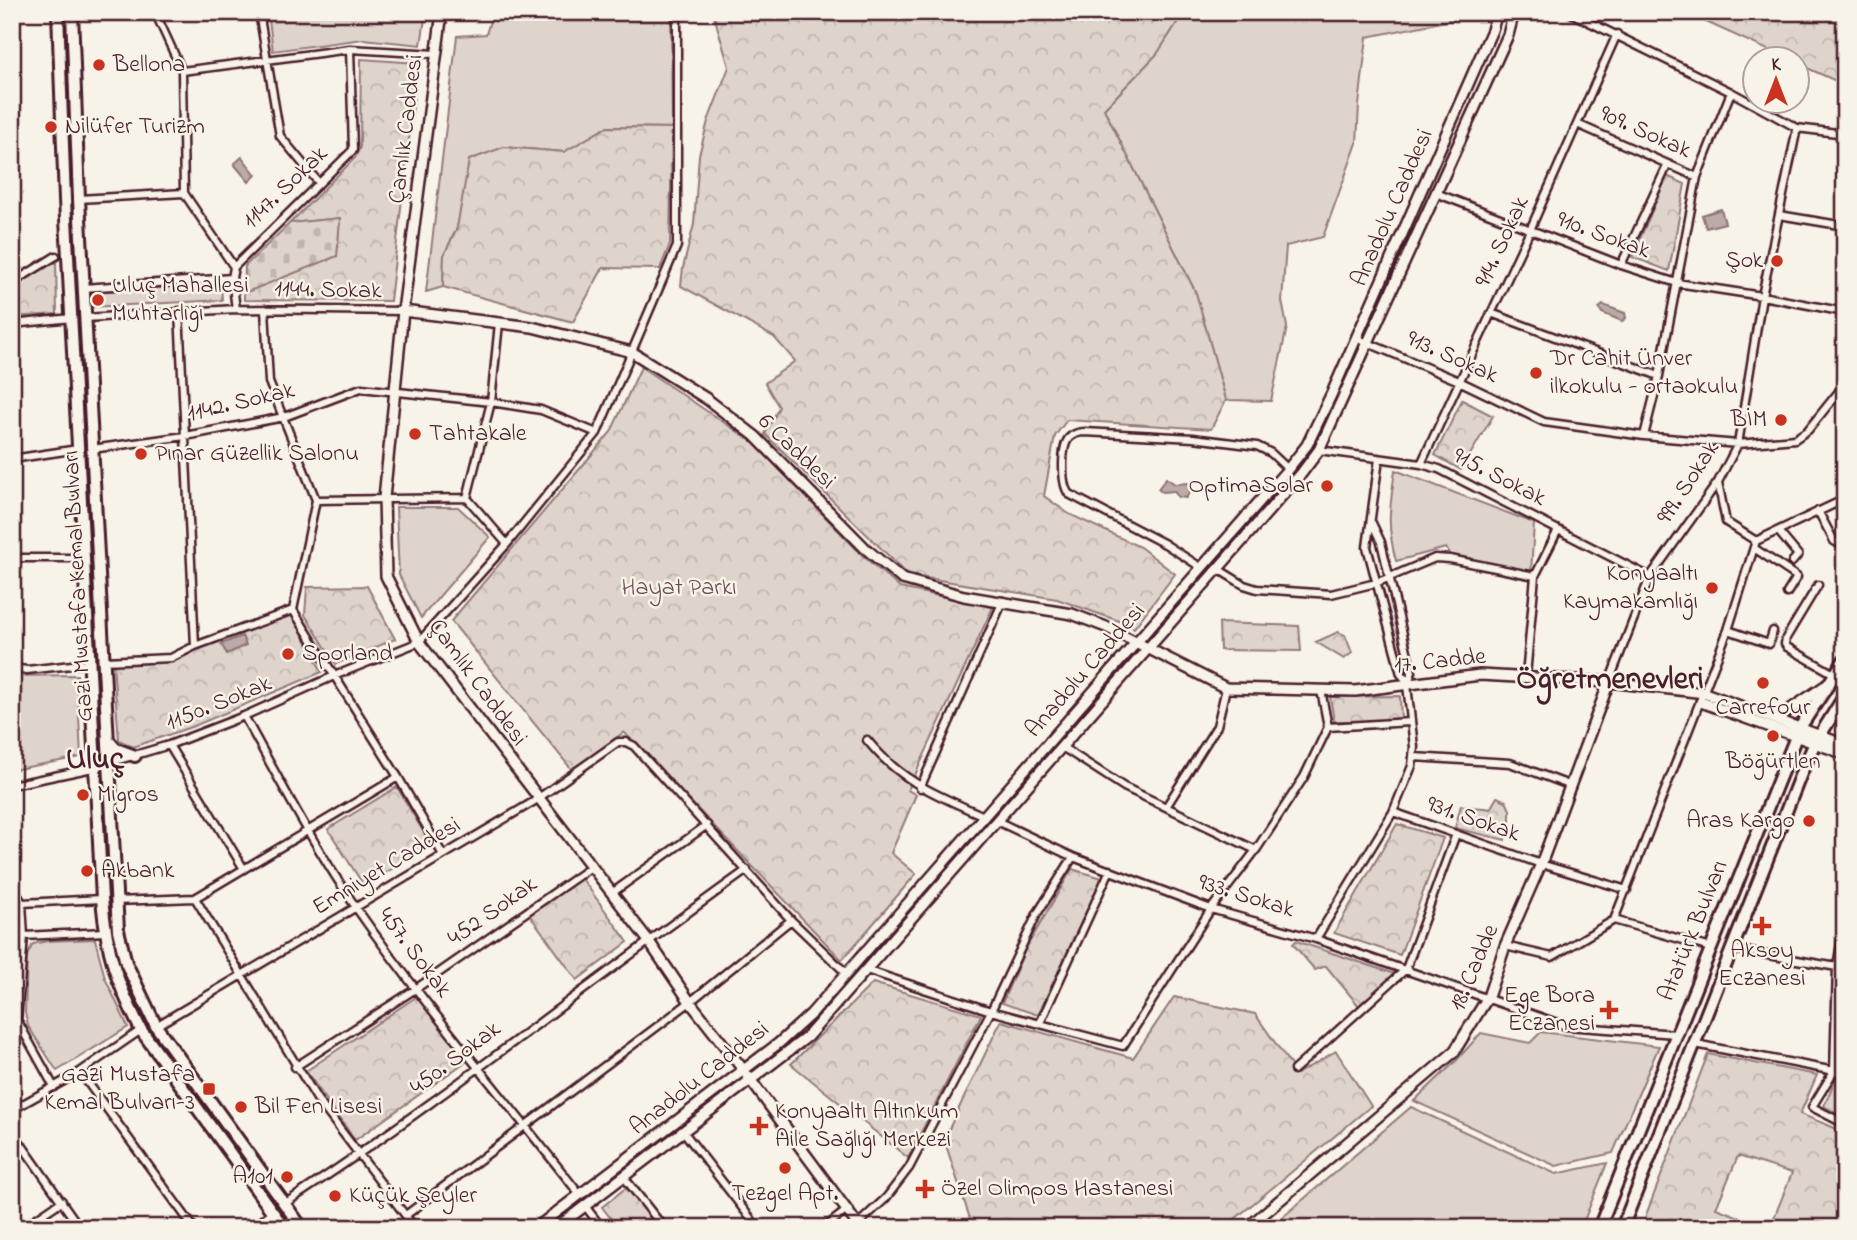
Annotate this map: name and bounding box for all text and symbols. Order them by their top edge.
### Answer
north arrow [1742,46,1812,116]
place label: Bellona [112,48,185,83]
street label: Çamlık Caddesi [380,52,434,206]
text: K [1771,52,1781,79]
marker: Bellona [91,57,107,73]
street label: 909. Sokak [1594,97,1697,169]
place label: Nilüfer Turizm [65,110,205,145]
marker: Nilüfer Turizm [43,119,59,135]
street label: Anadolu Caddesi [1343,124,1443,292]
street label: 1147. Sokak [235,138,337,238]
street label: 914. Sokak [1467,190,1540,293]
street label: 910. Sokak [1551,203,1655,269]
place label: Şok [1725,244,1763,279]
marker: Şok [1769,253,1785,269]
place label: Uluç Mahallesi Muhtarlığı [112,269,249,332]
street label: 1144. Sokak [274,273,382,309]
marker: Uluç Mahallesi Muhtarlığı [90,292,106,308]
street label: 913. Sokak [1401,322,1504,394]
place label: Dr Cahit Ünver ilkokulu - ortaokulu [1549,342,1738,405]
marker: Dr Cahit Ünver ilkokulu - ortaokulu [1528,365,1544,381]
street label: 1142. Sokak [184,374,299,432]
place label: BİM [1730,403,1767,438]
street label: 6 Caddesi [749,406,843,498]
marker: BİM [1773,412,1789,428]
place label: Tahtakale [429,417,527,452]
marker: Tahtakale [407,426,423,442]
street label: 999. Sokak [1649,434,1729,532]
place label: Pınar Güzellik Salonu [155,437,359,472]
street label: 915. Sokak [1446,440,1552,517]
marker: Pınar Güzellik Salonu [133,446,149,462]
street label: Gazi Mustafa Kemal Bulvarı [54,449,104,723]
place label: OptimaSolar [1189,469,1314,504]
marker: OptimaSolar [1319,478,1335,494]
place label: Konyaaltı Kaymakamlığı [1563,557,1698,621]
park label: Hayat Parkı [622,571,736,607]
marker: Konyaaltı Kaymakamlığı [1704,580,1720,596]
street label: Anadolu Caddesi [1017,596,1155,746]
street label: Çamlık Caddesi [419,612,535,754]
place label: Sporland [302,637,393,672]
street label: 17. Cadde [1392,640,1488,684]
marker: Sporland [280,646,296,662]
district label: Öğretmenevleri [1516,657,1704,705]
street label: 1150. Sokak [161,667,278,741]
marker: Carrefour [1755,675,1771,691]
place label: Carrefour [1715,691,1811,726]
marker: Böğürtlen [1765,728,1781,744]
district label: Uluç [66,737,125,784]
place label: Böğürtlen [1724,745,1821,780]
place label: Migros [97,778,159,813]
marker: Migros [75,787,91,803]
street label: 931. Sokak [1422,788,1525,852]
place label: Aras Kargo [1686,804,1795,839]
street label: Emniyet Caddesi [306,809,468,926]
marker: Aras Kargo [1801,813,1817,829]
place label: Akbank [101,854,175,889]
street label: Atatürk Bulvarı [1650,855,1738,1007]
marker: Akbank [79,863,95,879]
street label: 933. Sokak [1193,866,1299,928]
street label: 452 Sokak [441,868,545,956]
street label: 457. Sokak [368,900,460,1006]
marker: Aksoy Eczanesi [1754,918,1770,934]
street label: 18. Cadde [1441,919,1509,1017]
place label: Aksoy Eczanesi [1718,934,1806,997]
place label: Ege Bora Eczanesi [1504,979,1595,1042]
marker: Ege Bora Eczanesi [1601,1002,1617,1018]
street label: 450. Sokak [403,1013,509,1105]
street label: Anadolu Caddesi [623,1013,777,1145]
place label: Gazi Mustafa Kemal Bulvarı-3 [44,1058,195,1121]
marker: Gazi Mustafa Kemal Bulvarı-3 [201,1081,217,1097]
place label: Bil Fen Lisesi [254,1090,382,1125]
place label: Konyaaltı Altınkum Aile Sağlığı Merkezi [775,1095,958,1158]
marker: Bil Fen Lisesi [233,1099,249,1115]
marker: Konyaaltı Altınkum Aile Sağlığı Merkezi [749,1116,769,1136]
place label: A101 [233,1160,273,1195]
marker: Tezgel Apt. [777,1160,793,1176]
marker: A101 [279,1169,295,1185]
place label: Özel Olimpos Hastanesi [941,1172,1173,1207]
place label: Tezgel Apt. [732,1177,839,1212]
place label: Küçük Şeyler [349,1179,477,1215]
marker: Özel Olimpos Hastanesi [915,1179,935,1199]
marker: Küçük Şeyler [327,1188,343,1204]

